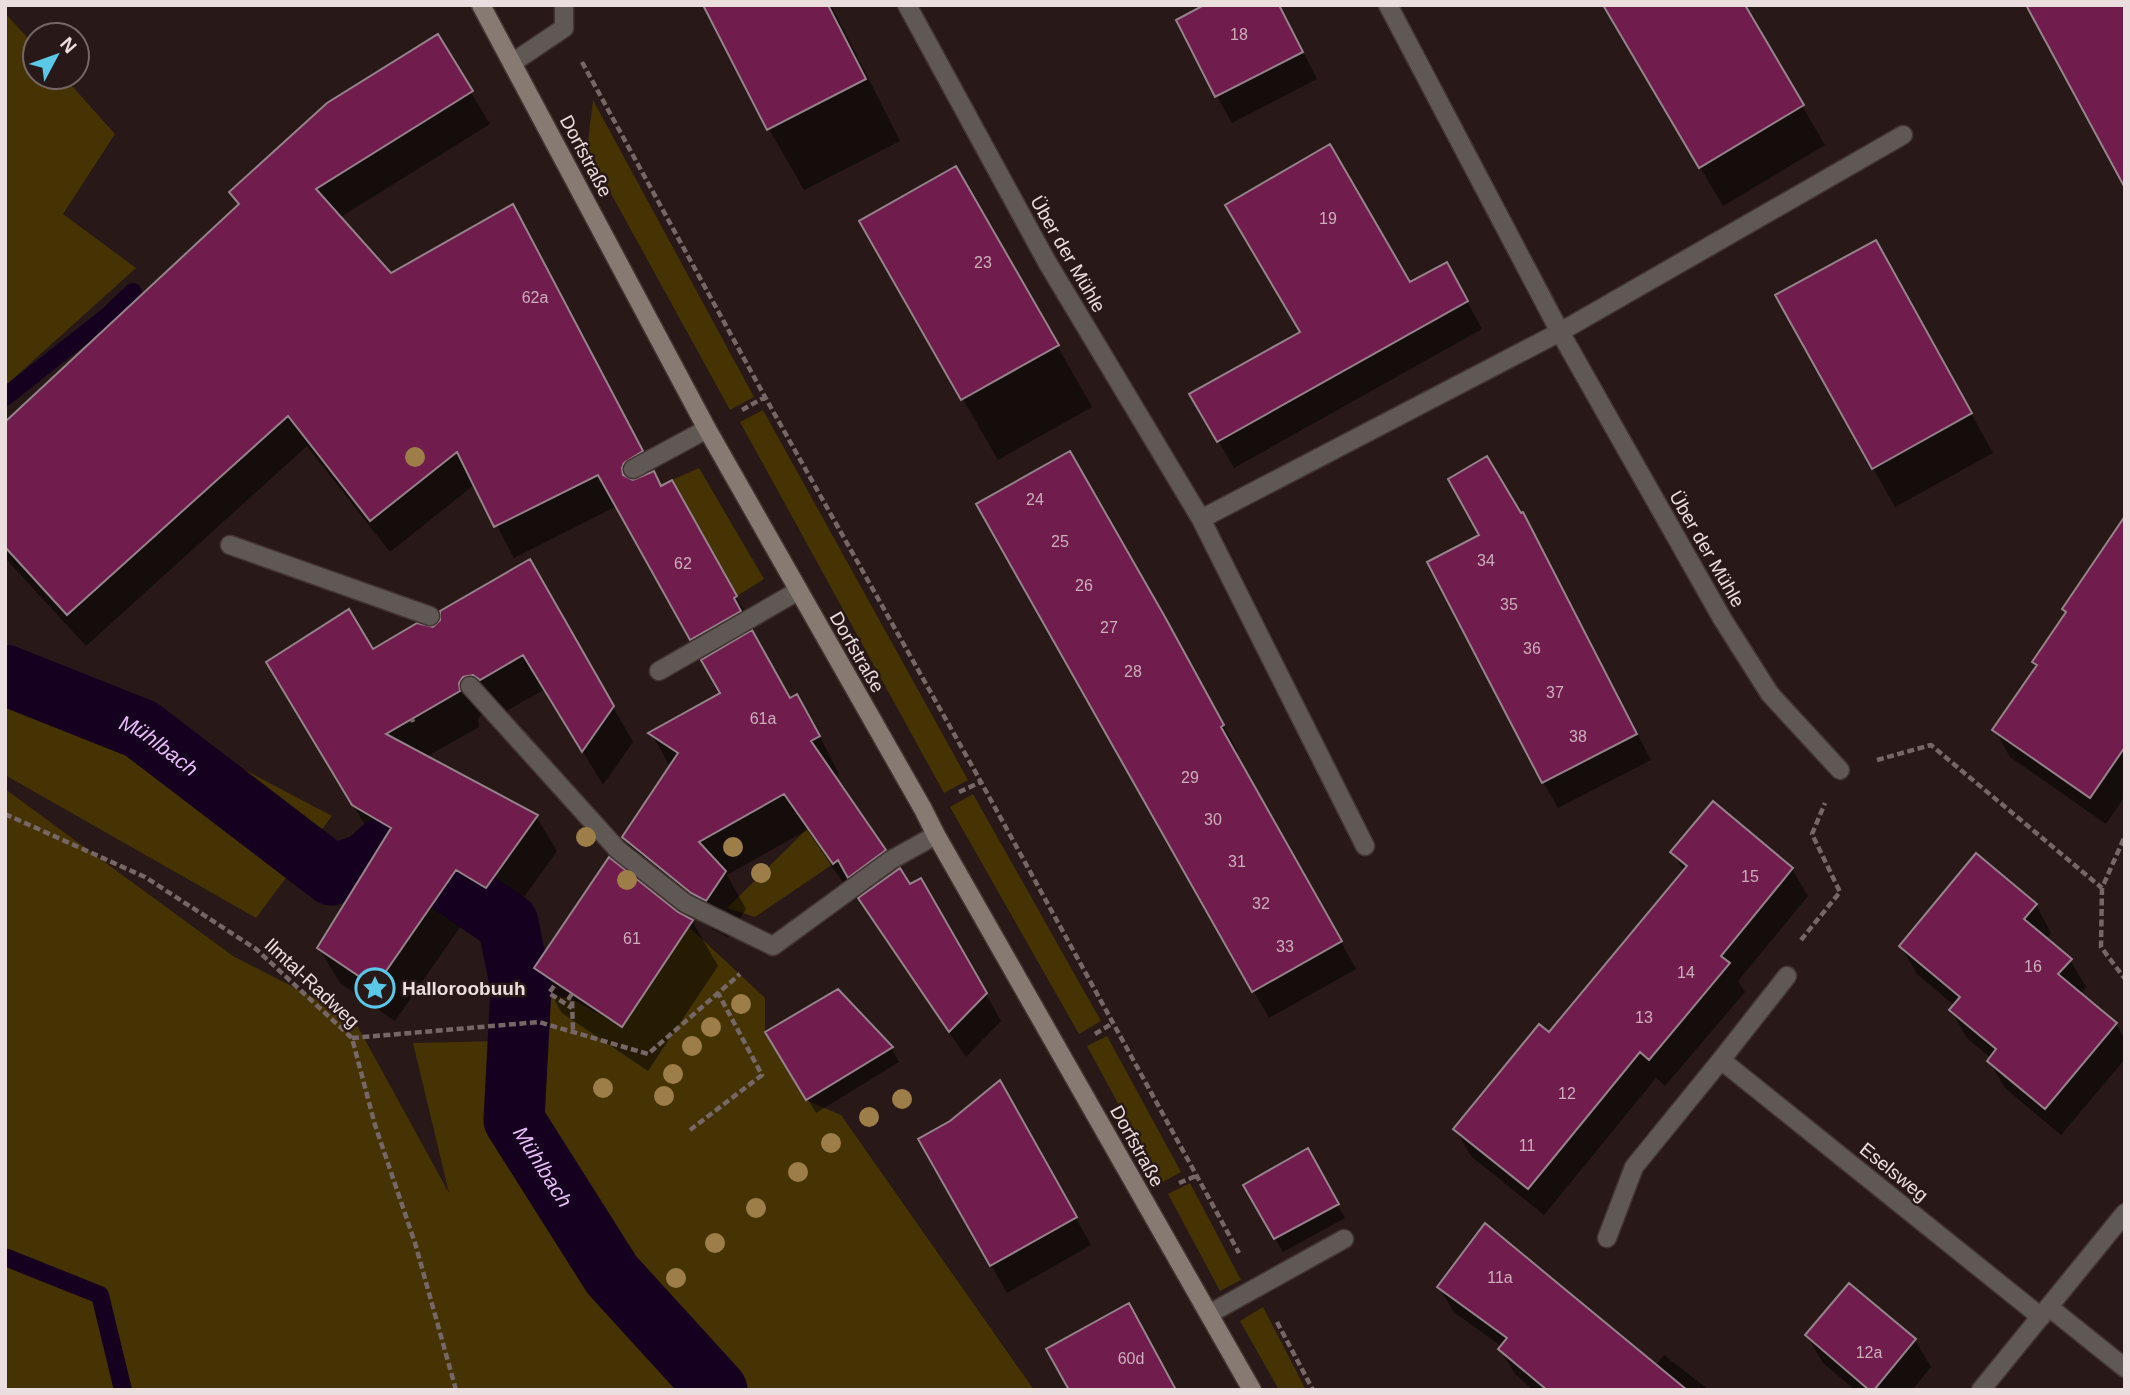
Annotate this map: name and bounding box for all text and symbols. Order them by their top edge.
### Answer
north arrow [21,21,91,91]
house number: 18 [1230,26,1248,43]
text: N [56,33,81,57]
street label: Dorfstraße [556,111,616,201]
street label: Über der Mühle [1026,192,1110,316]
house number: 19 [1319,210,1337,227]
house number: 23 [974,254,992,271]
house number: 62a [522,289,548,306]
street label: Über der Mühle [1665,487,1749,611]
house number: 24 [1026,491,1044,508]
house number: 25 [1051,533,1069,550]
house number: 34 [1477,552,1495,569]
house number: 62 [674,555,692,572]
house number: 26 [1075,577,1093,594]
house number: 35 [1500,596,1518,613]
street label: Dorfstraße [825,608,889,696]
house number: 27 [1100,619,1118,636]
house number: 36 [1523,640,1541,657]
house number: 28 [1124,663,1142,680]
house number: 37 [1546,684,1564,701]
water label: Mühlbach [116,710,203,780]
house number: 61a [750,710,776,727]
house number: 38 [1569,728,1587,745]
house number: 29 [1181,769,1199,786]
house number: 30 [1204,811,1222,828]
house number: 31 [1228,853,1246,870]
house number: 15 [1741,868,1759,885]
house number: 32 [1252,895,1270,912]
house number: 61 [623,930,641,947]
street label: Ilmtal-Radweg [260,934,364,1032]
house number: 33 [1276,938,1294,955]
house number: 16 [2024,958,2042,975]
house number: 14 [1677,964,1695,981]
place icon: Halloroobuuh [354,967,396,1009]
place label: Halloroobuuh [402,978,525,999]
house number: 13 [1635,1009,1653,1026]
house number: 12 [1558,1085,1576,1102]
street label: Dorfstraße [1106,1102,1168,1190]
water label: Mühlbach [509,1122,577,1211]
house number: 11 [1519,1137,1535,1154]
street label: Eselsweg [1856,1138,1932,1206]
house number: 11a [1487,1269,1513,1286]
house number: 12a [1856,1344,1882,1361]
house number: 60d [1118,1350,1144,1367]

